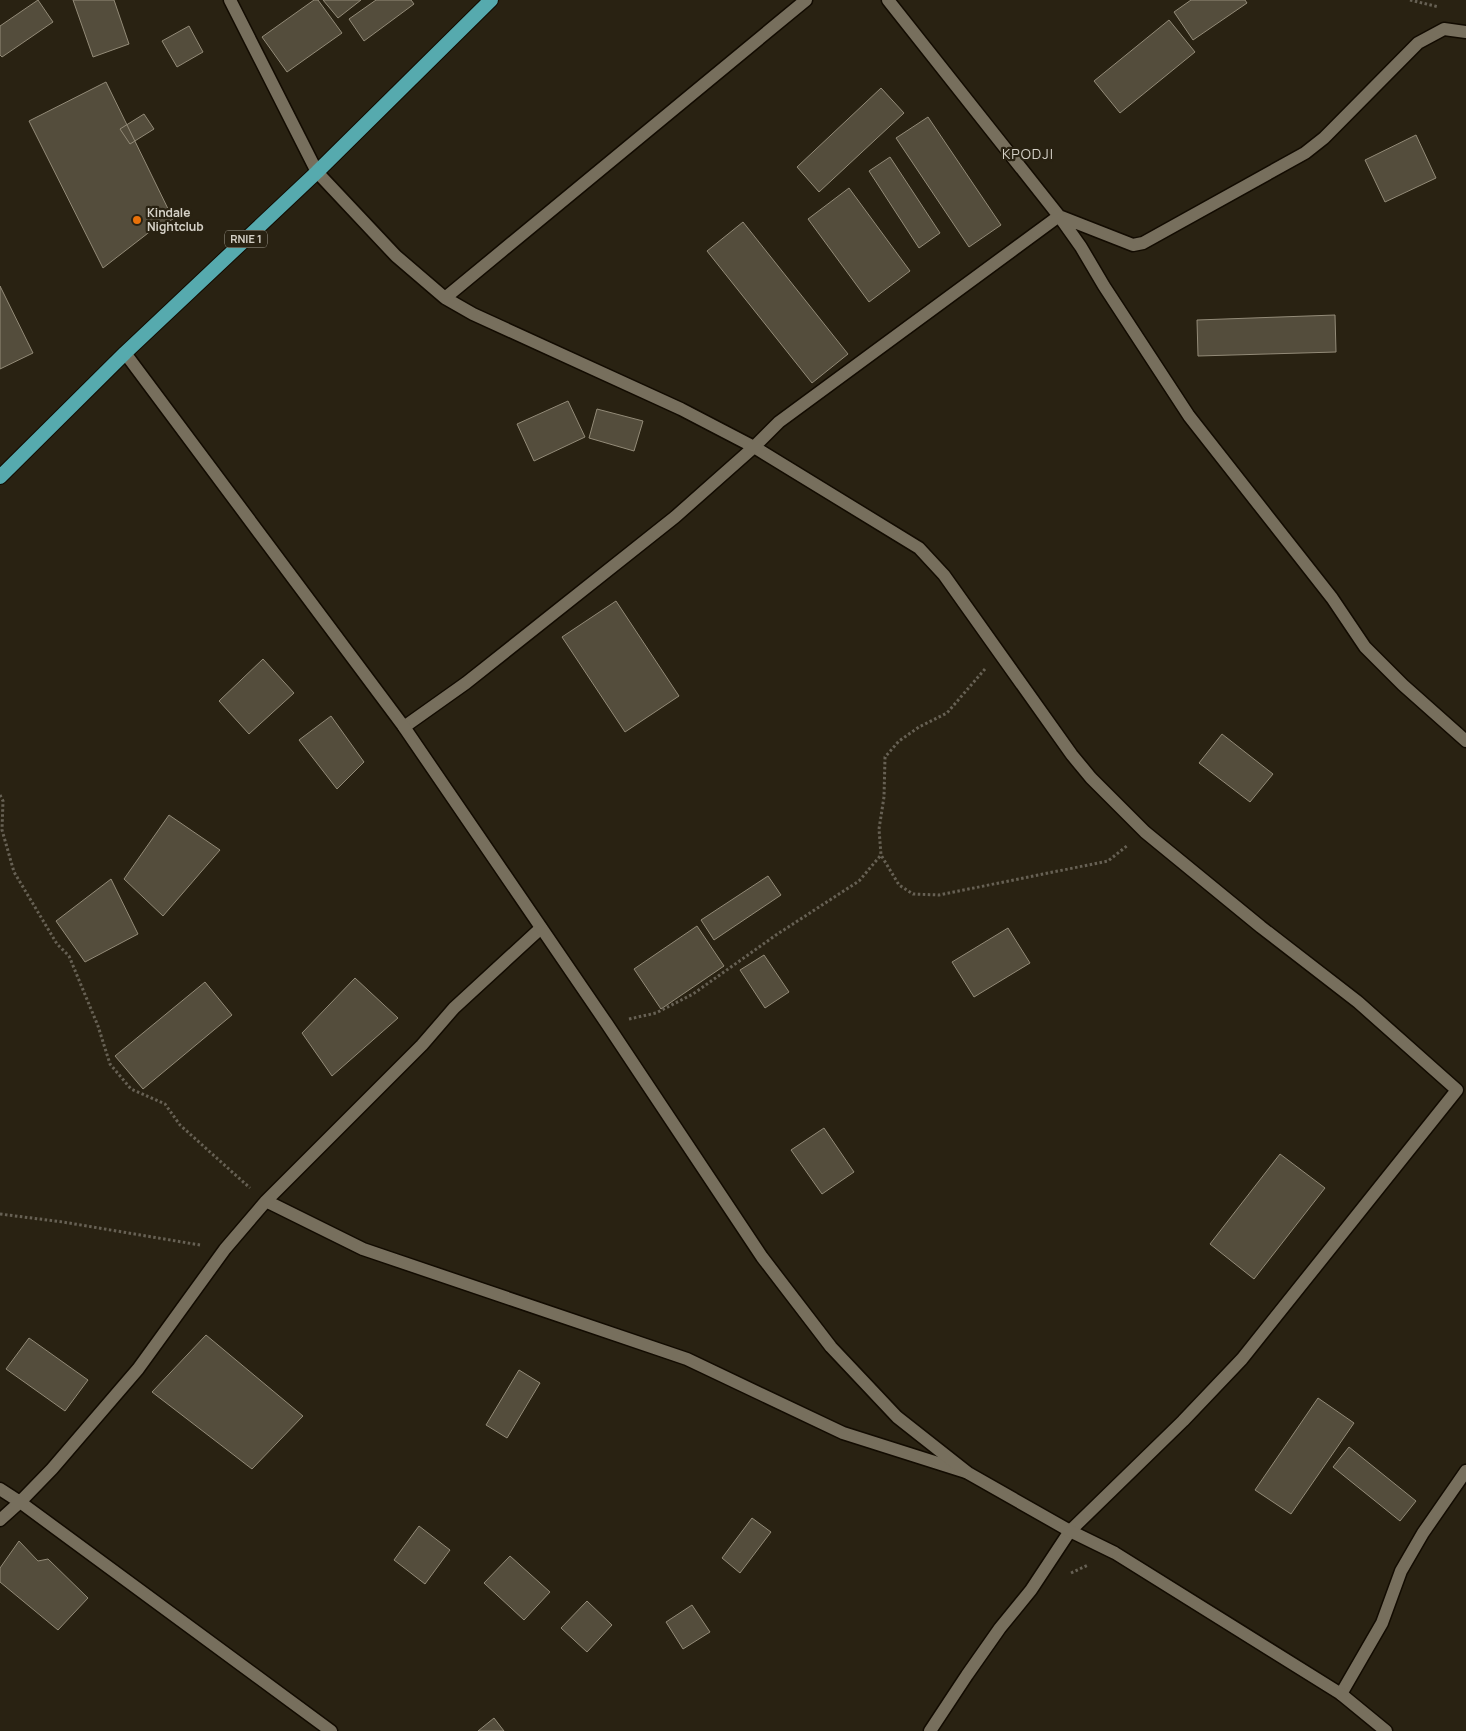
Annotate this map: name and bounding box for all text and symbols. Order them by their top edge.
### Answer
district label: KPODJI [1002,144,1054,163]
place label: Kindale Nightclub [147,204,204,235]
marker: Kindale Nightclub [131,214,143,226]
road number: RNIE 1 [225,230,267,248]

